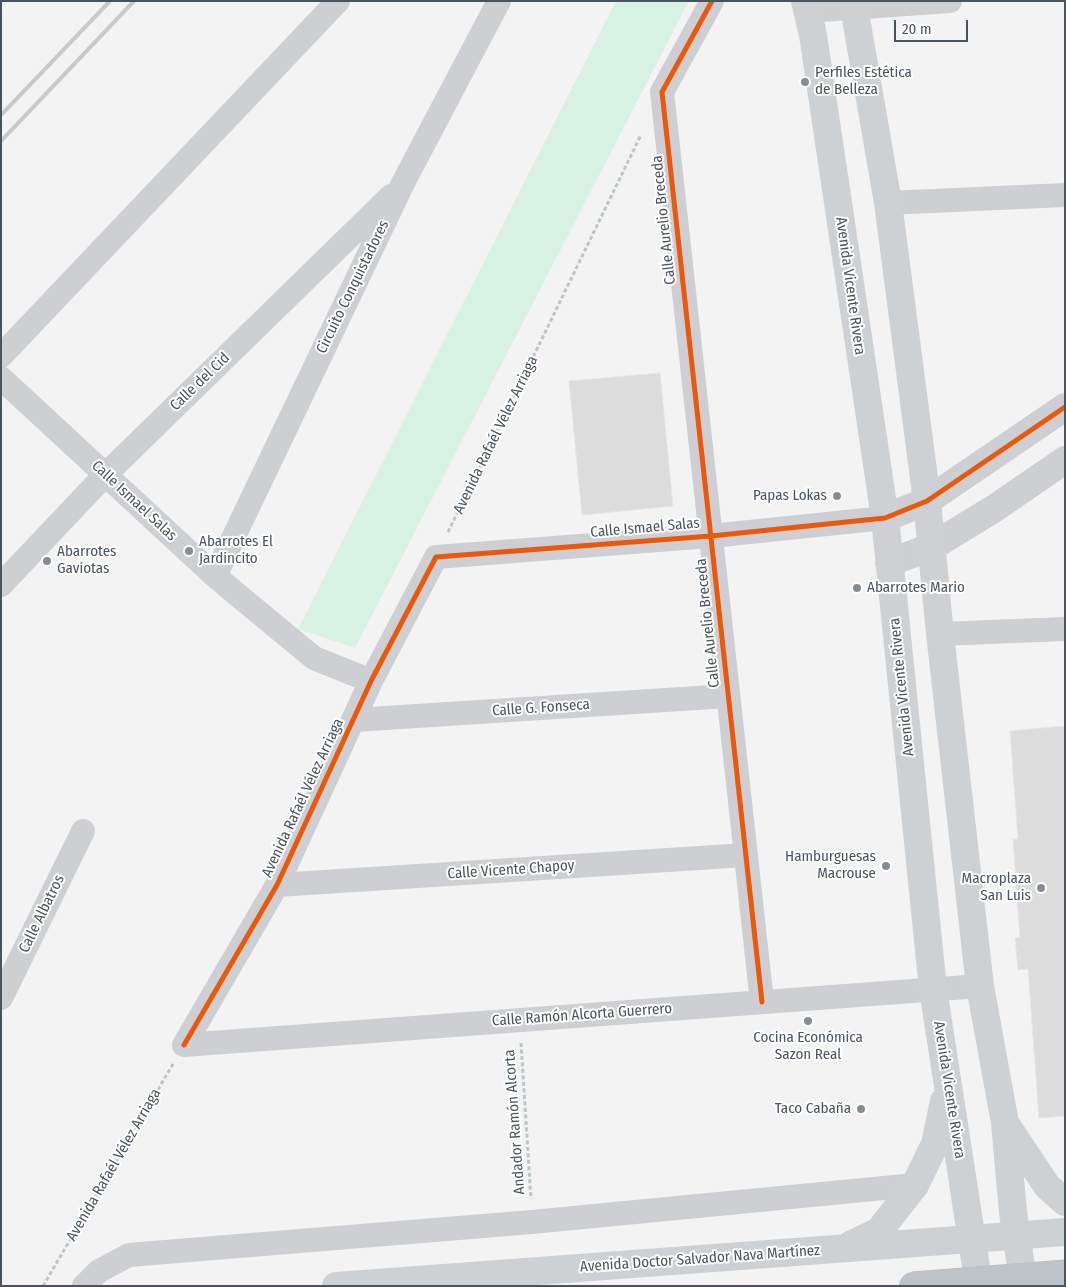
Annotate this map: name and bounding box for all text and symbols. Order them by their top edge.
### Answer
scale bar [896,10,970,42]
text: 20 m [902,20,932,38]
place label: Perfiles Estética de Belleza [815,64,912,99]
marker: Perfiles Estética de Belleza [799,76,811,88]
street label: Calle Aurelio Breceda [648,154,680,286]
street label: Avenida Vicente Rivera [831,216,869,356]
street label: Circuito Conquistadores [313,217,393,357]
street label: Calle del Cid [166,349,234,415]
street label: Avenida Rafaél Vélez Arriaga [450,353,542,517]
street label: Calle Ismael Salas [88,457,180,545]
place label: Papas Lokas [753,487,827,505]
marker: Papas Lokas [831,490,843,502]
street label: Calle Ismael Salas [590,514,700,542]
place label: Abarrotes El Jardincito [199,533,273,568]
place label: Abarrotes Gaviotas [57,543,117,578]
marker: Abarrotes El Jardincito [183,545,195,557]
marker: Abarrotes Gaviotas [41,555,53,567]
street label: Calle Aurelio Breceda [692,557,724,689]
place label: Abarrotes Mario [867,579,965,597]
marker: Abarrotes Mario [851,582,863,594]
street label: Avenida Vicente Rivera [886,617,918,757]
street label: Calle G. Fonseca [491,696,591,720]
street label: Avenida Rafaél Vélez Arriaga [258,716,348,880]
place label: Hamburguesas Macrouse [785,848,876,883]
street label: Calle Vicente Chapoy [447,857,575,883]
marker: Hamburguesas Macrouse [880,860,892,872]
place label: Macroplaza San Luis [962,870,1031,905]
street label: Calle Albatros [15,872,69,956]
marker: Macroplaza San Luis [1035,882,1047,894]
street label: Calle Ramón Alcorta Guerrero [491,1000,673,1030]
marker: Cocina Económica Sazon Real [802,1015,814,1027]
street label: Avenida Vicente Rivera [929,1020,969,1160]
place label: Cocina Económica Sazon Real [753,1029,863,1064]
street label: Andador Ramón Alcorta [501,1049,529,1195]
street label: Avenida Rafaél Vélez Arriaga [63,1086,165,1244]
place label: Taco Cabaña [775,1100,851,1118]
marker: Taco Cabaña [855,1103,867,1115]
street label: Avenida Doctor Salvador Nava Martínez [579,1242,821,1276]

